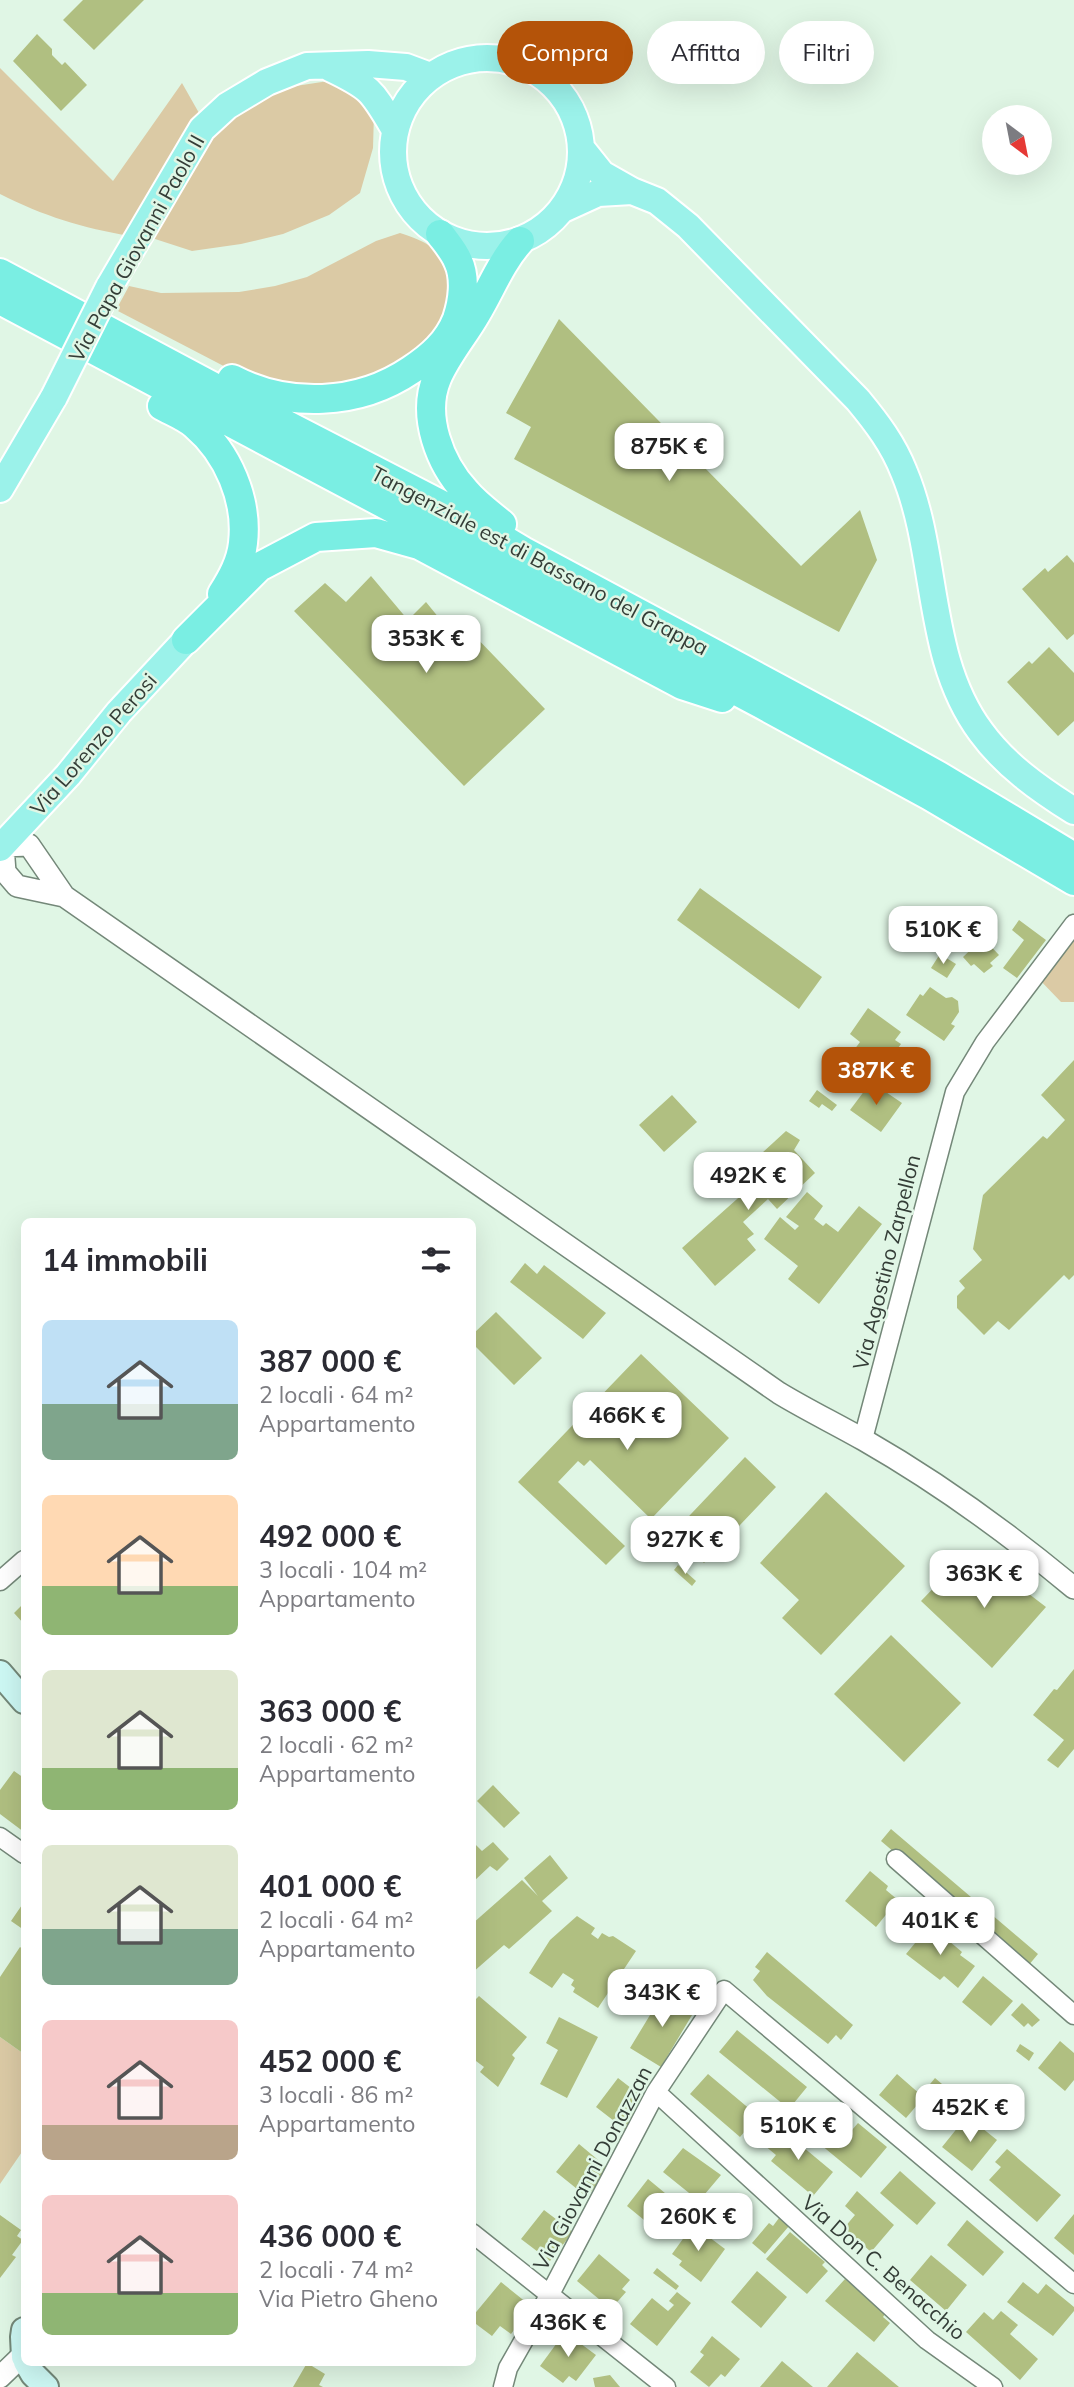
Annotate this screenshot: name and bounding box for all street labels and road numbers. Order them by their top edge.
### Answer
street label: Via Papa Giovanni Paolo II [63,130,209,366]
street label: Tangenziale est di Bassano del Grappa [367,460,713,660]
street label: Via Lorenzo Perosi [24,668,162,820]
street label: Via Agostino Zarpellon [847,1152,925,1372]
street label: Via Giovanni Donazzan [527,2061,657,2275]
street label: Via Don C. Benacchio [797,2189,971,2345]

